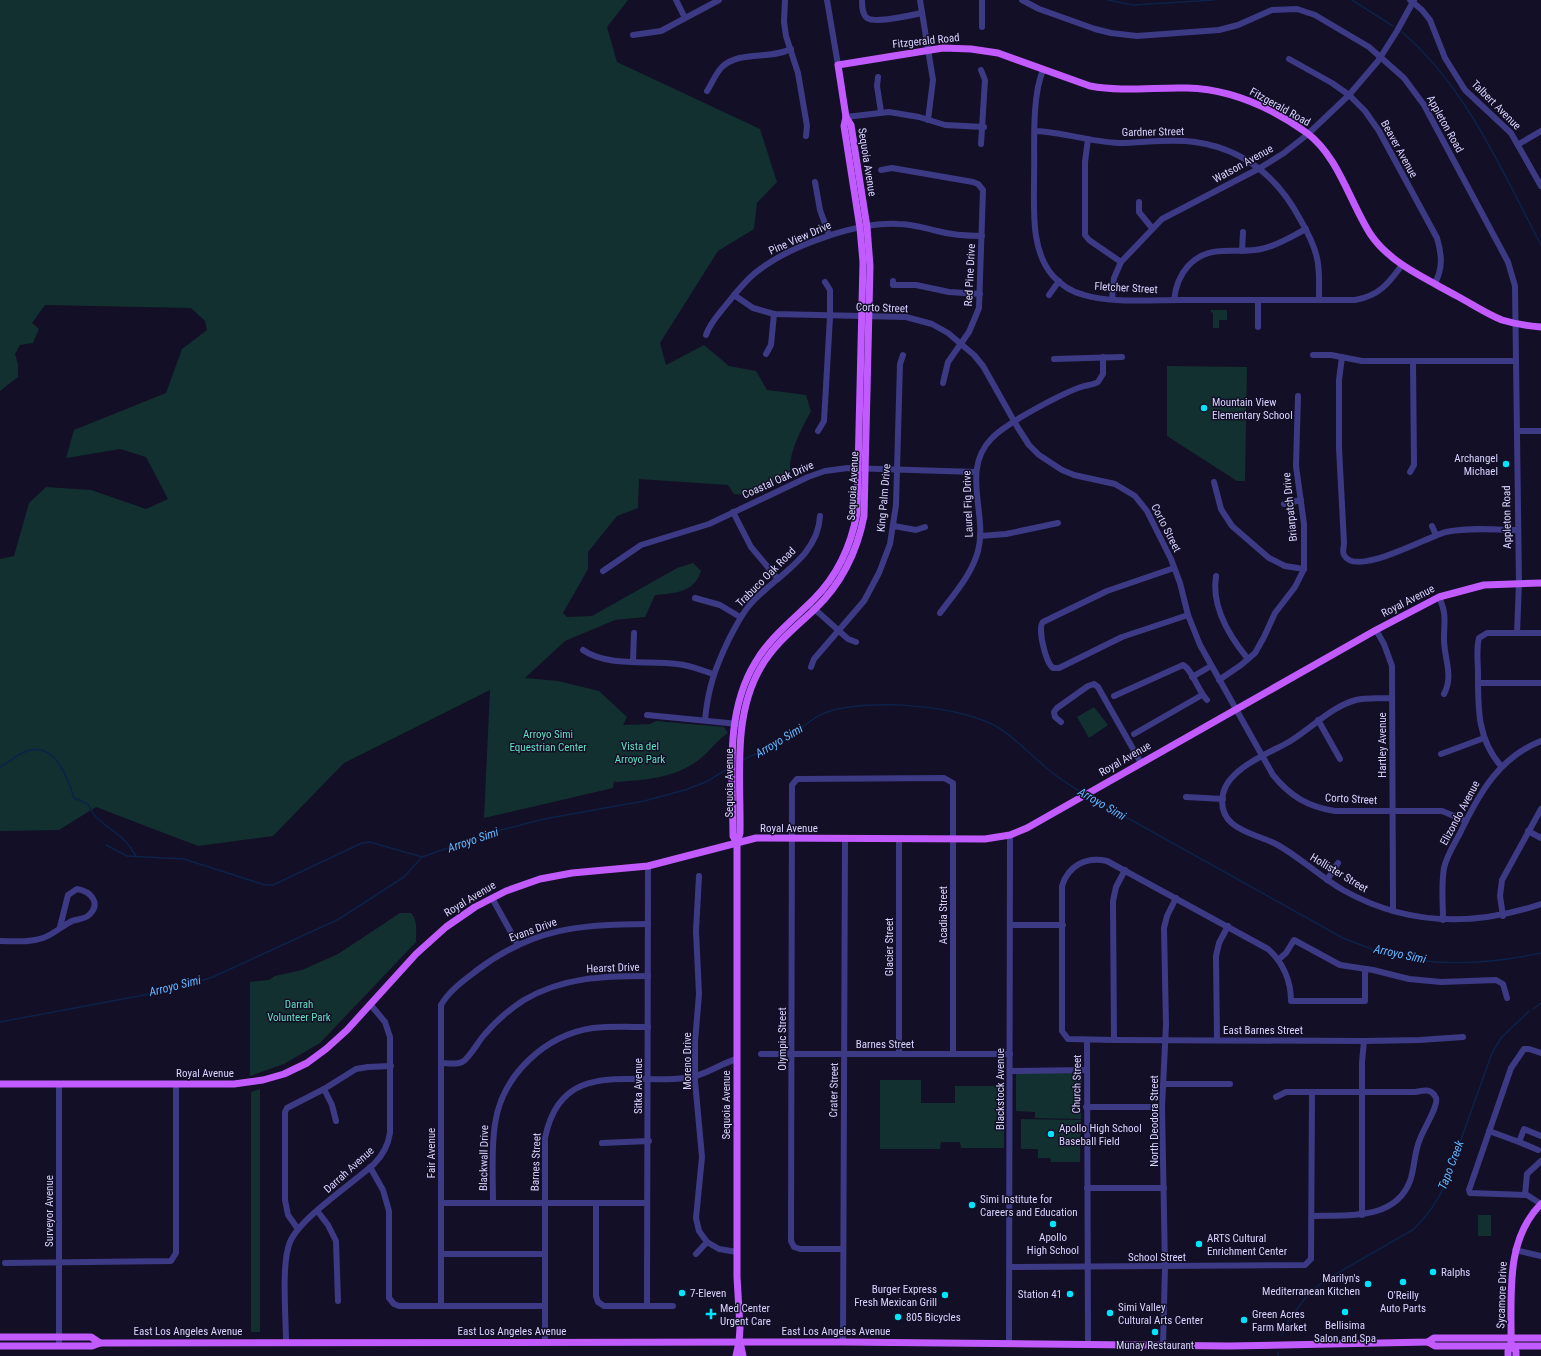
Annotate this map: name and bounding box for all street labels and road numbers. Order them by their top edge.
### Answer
street label: Fitzgerald Road [892,31,960,51]
street label: Talbert Avenue [1469,78,1523,132]
street label: Fitzgerald Road [1247,85,1313,129]
street label: Appleton Road [1424,93,1466,155]
street label: Beaver Avenue [1378,118,1420,180]
street label: Gardner Street [1122,125,1184,139]
street label: Sequoia Avenue [855,127,879,197]
street label: Watson Avenue [1211,142,1275,186]
street label: Pine View Drive [767,218,833,258]
street label: Red Pine Drive [962,243,978,307]
street label: Fletcher Street [1094,280,1158,296]
street label: Corto Street [856,301,908,315]
street label: Sequoia Avenue [845,451,861,521]
street label: Coastal Oak Drive [740,458,816,502]
street label: King Palm Drive [875,463,893,533]
street label: Laurel Fig Drive [960,470,976,538]
street label: Briarpatch Drive [1280,472,1300,542]
street label: Appleton Road [1500,485,1514,549]
street label: Corto Street [1148,502,1184,554]
street label: Trabuco Oak Road [733,544,799,610]
street label: Royal Avenue [1379,582,1437,620]
street label: Hartley Avenue [1376,712,1389,778]
street label: Royal Avenue [1097,739,1153,779]
street label: Sequoia Avenue [723,748,736,818]
street label: Elizondo Avenue [1438,778,1482,848]
street label: Corto Street [1325,791,1377,807]
street label: Royal Avenue [760,822,818,835]
street label: Hollister Street [1308,851,1370,895]
street label: Royal Avenue [442,879,498,919]
street label: Acadia Street [937,886,950,944]
street label: Evans Drive [507,915,559,945]
street label: Glacier Street [883,918,896,976]
street label: Hearst Drive [586,961,640,975]
street label: Olympic Street [776,1007,789,1071]
street label: East Barnes Street [1223,1024,1303,1037]
street label: Moreno Drive [681,1032,694,1090]
street label: Barnes Street [856,1038,914,1051]
street label: Blackstock Avenue [994,1048,1007,1130]
street label: Church Street [1070,1054,1084,1114]
street label: Sitka Avenue [632,1058,645,1114]
street label: Crater Street [827,1063,841,1117]
street label: Royal Avenue [176,1067,234,1080]
street label: Sequoia Avenue [720,1070,733,1140]
street label: North Deodora Street [1148,1075,1161,1167]
street label: Blackwall Drive [477,1125,491,1191]
street label: Fair Avenue [425,1128,438,1178]
street label: Barnes Street [528,1133,544,1191]
street label: Darrah Avenue [321,1144,377,1196]
street label: Surveyor Avenue [43,1175,56,1247]
street label: School Street [1128,1251,1186,1264]
street label: Sycamore Drive [1494,1261,1510,1329]
street label: East Los Angeles Avenue [134,1325,242,1338]
street label: East Los Angeles Avenue [458,1325,566,1338]
street label: East Los Angeles Avenue [782,1325,890,1338]

